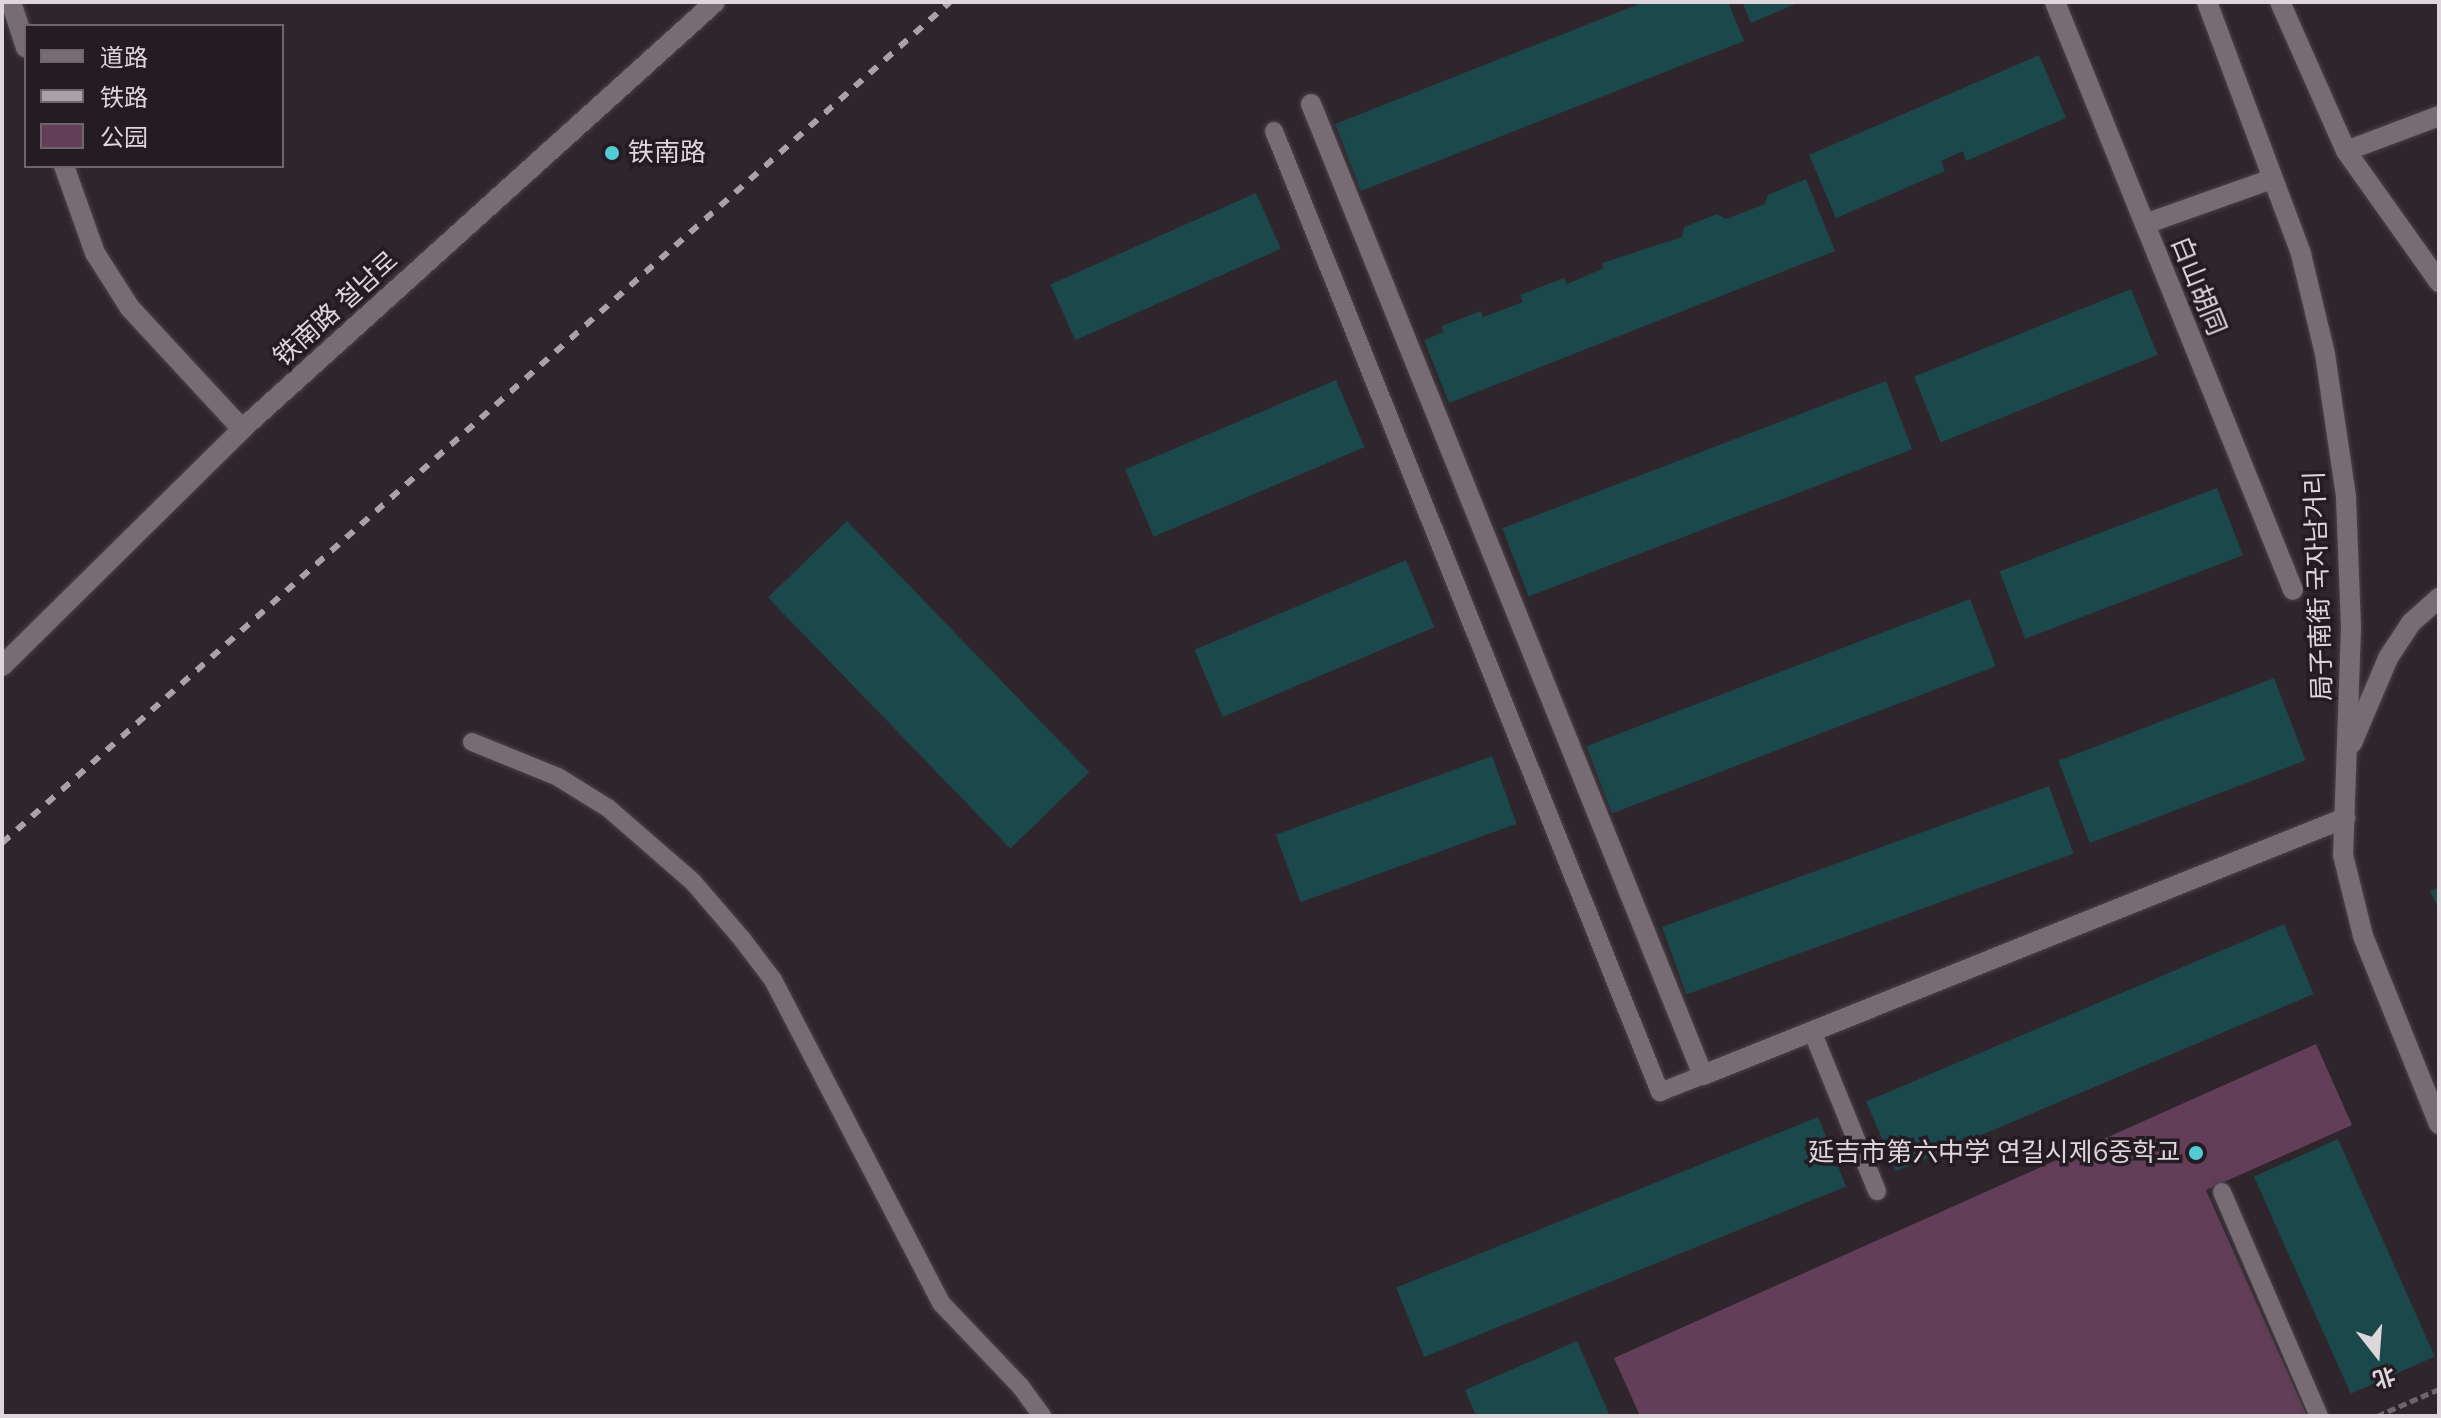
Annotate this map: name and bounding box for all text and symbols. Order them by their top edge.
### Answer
legend [24,24,284,168]
text: 道路 [100,42,148,74]
text: 铁路 [100,82,148,114]
text: 公园 [100,122,148,154]
place label: 铁南路 [628,137,706,169]
marker: 铁南路 [603,144,621,162]
street label: 白山胡同 [2164,232,2232,340]
street label: 铁南路 철남로 [267,245,405,373]
street label: 局子南街 국자남거리 [2299,470,2339,702]
place label: 延吉市第六中学 연길시제6중학교 [1808,1137,2180,1169]
marker: 延吉市第六中学 연길시제6중학교 [2187,1144,2205,1162]
north arrow [2337,1314,2417,1394]
text: 北 [2369,1359,2399,1395]

